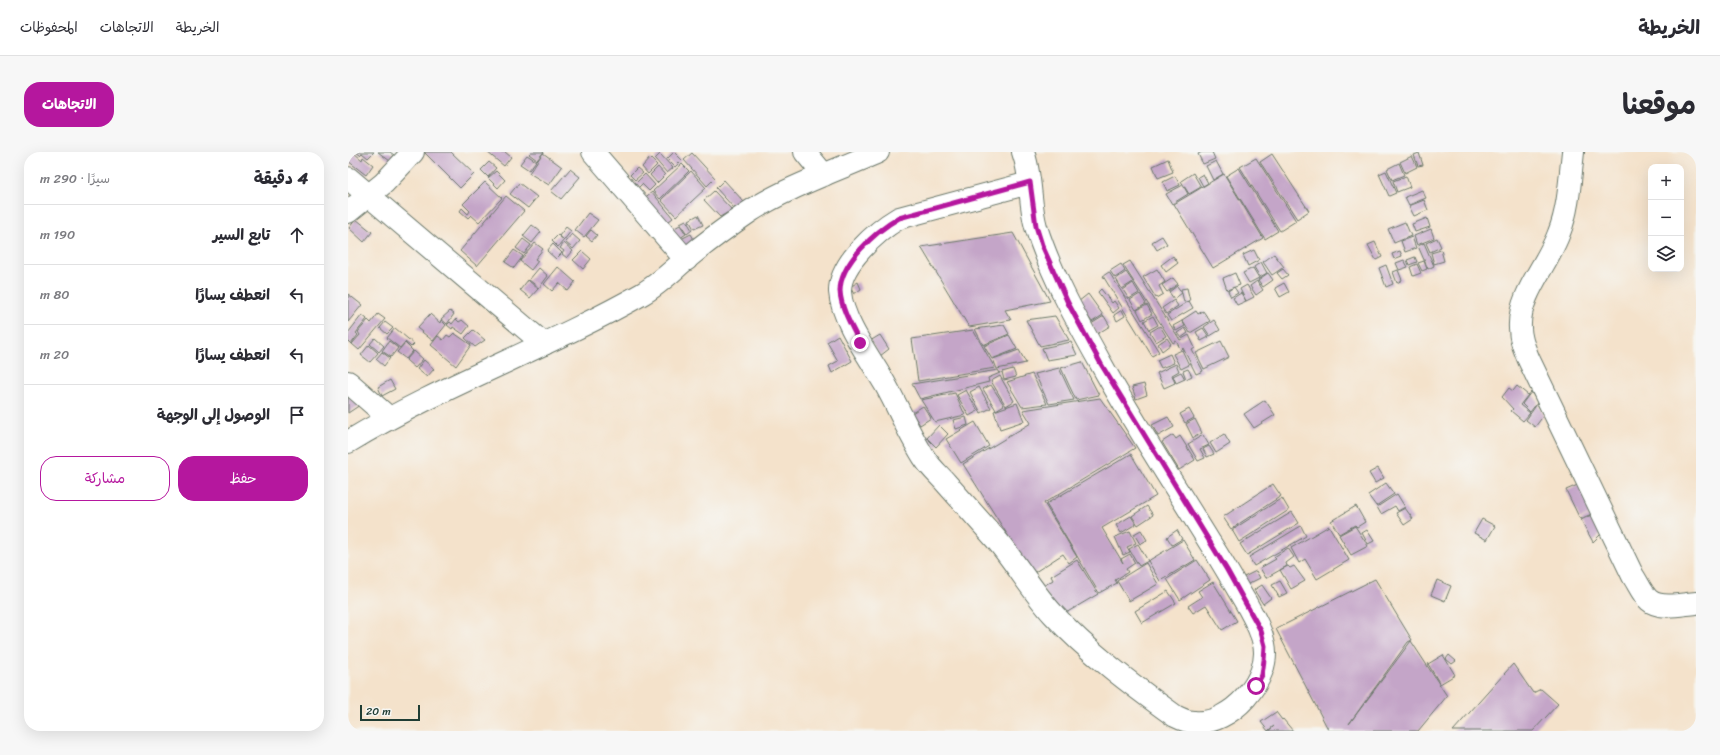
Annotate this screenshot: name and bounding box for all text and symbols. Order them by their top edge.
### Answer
text: الخريطة [1638,11,1700,44]
text: المحفوظات [20,15,78,40]
text: الاتجاهات [100,15,154,40]
text: الخريطة [176,15,219,40]
text: موقعنا [1622,80,1696,129]
button: الاتجاهات [24,82,114,127]
text: 4 دقيقة [254,163,308,193]
map controls [1648,164,1684,272]
button: + [1648,164,1684,200]
text: سيرًا · 290 m [40,167,110,190]
button: − [1648,200,1684,236]
text: تابع السير [213,222,270,248]
text: 190 m [40,223,75,246]
icon: ahead [286,224,308,246]
button: layers [1648,236,1684,272]
text: انعطف يسارًا [195,282,270,308]
text: 80 m [40,283,69,306]
icon: left [286,284,308,306]
route end [851,334,869,352]
text: انعطف يسارًا [195,342,270,368]
text: 20 m [40,343,69,366]
icon: left [286,344,308,366]
text: الوصول إلى الوجهة [157,402,270,428]
icon: arrive [286,404,308,426]
button: مشاركة [40,456,170,501]
button: حفظ [178,456,308,501]
route start [1247,677,1265,695]
text: 20 m [366,702,391,721]
scale bar [360,703,420,722]

